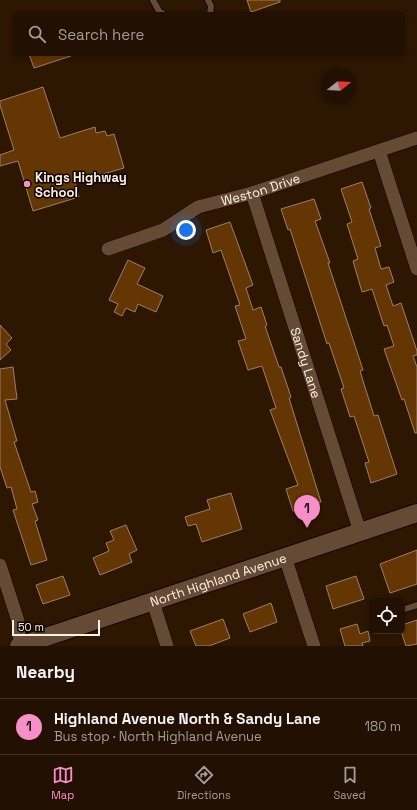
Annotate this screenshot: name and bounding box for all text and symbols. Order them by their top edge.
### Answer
search box [12,12,405,56]
icon: search [26,23,48,45]
text: Search here [58,25,144,44]
north arrow [321,68,357,104]
place label: Kings Highway School [35,169,127,201]
street label: Weston Drive [219,170,302,210]
marker: Kings Highway School [22,179,32,189]
your location [176,220,196,240]
street label: Sandy Lane [286,325,325,400]
pin: 1 [294,495,320,528]
street label: North Highland Avenue [148,549,289,611]
map controls [369,598,405,634]
button: locate [369,598,405,634]
scale bar [12,618,100,637]
text: 50 m [18,620,44,634]
text: Nearby [16,661,75,683]
text: Highland Avenue North & Sandy Lane [54,709,321,728]
text: 1 [26,718,32,735]
text: 180 m [365,718,401,735]
text: Bus stop · North Highland Avenue [54,728,262,745]
tab: Map [51,764,74,802]
tab: Directions [177,764,231,802]
tab: Saved [334,764,366,802]

